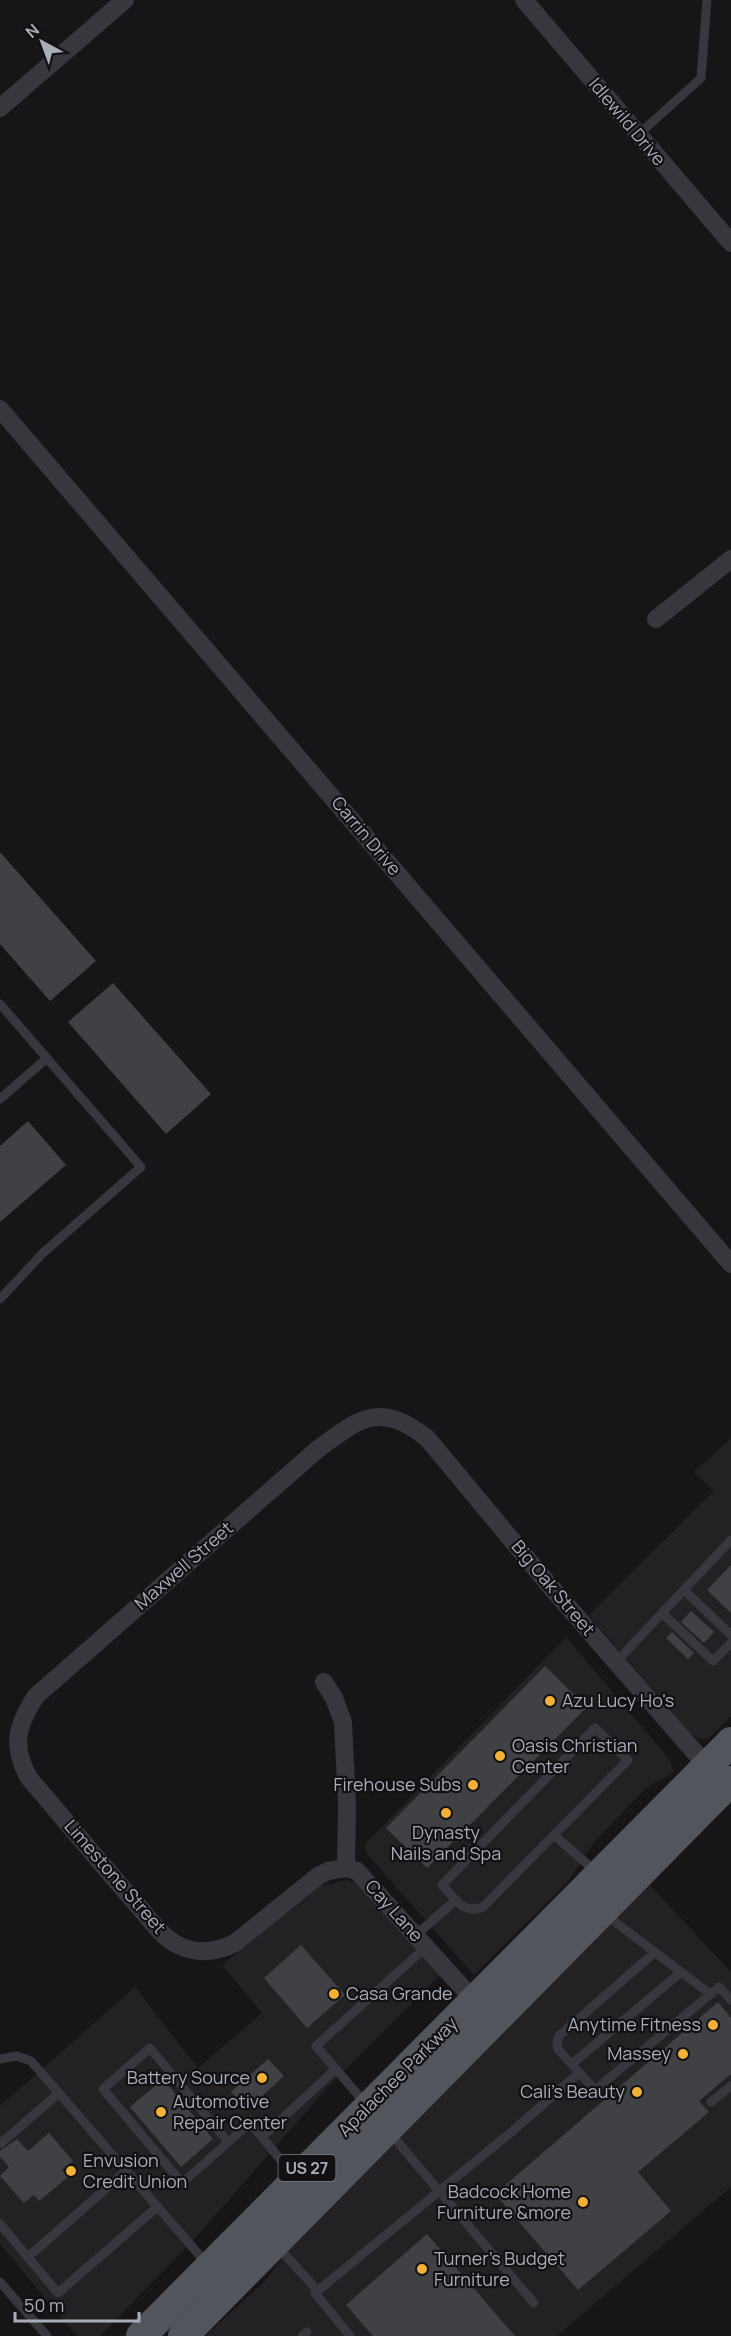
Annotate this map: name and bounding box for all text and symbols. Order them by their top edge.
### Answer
north arrow [12,12,72,72]
text: N [21,19,44,43]
street label: Idlewild Drive [584,72,672,170]
street label: Carrin Drive [327,791,407,880]
street label: Maxwell Street [129,1516,238,1615]
street label: Big Oak Street [507,1534,601,1640]
place label: Azu Lucy Ho's [562,1688,674,1712]
marker: Azu Lucy Ho's [543,1694,557,1708]
place label: Oasis Christian Center [512,1733,638,1778]
marker: Oasis Christian Center [493,1749,507,1763]
place label: Firehouse Subs [333,1772,461,1796]
marker: Firehouse Subs [466,1778,480,1792]
marker: Dynasty Nails and Spa [439,1806,453,1820]
street label: Limestone Street [60,1814,172,1938]
place label: Dynasty Nails and Spa [391,1820,501,1865]
street label: Cay Lane [360,1874,429,1947]
place label: Casa Grande [346,1981,453,2005]
marker: Casa Grande [327,1987,341,2001]
street label: Apalachee Parkway [332,2011,463,2141]
place label: Anytime Fitness [568,2012,701,2036]
marker: Anytime Fitness [706,2018,720,2032]
place label: Massey [607,2041,671,2065]
marker: Massey [676,2047,690,2061]
place label: Battery Source [127,2065,250,2089]
marker: Battery Source [255,2071,269,2085]
place label: Cali's Beauty [520,2079,626,2103]
marker: Cali's Beauty [630,2085,644,2099]
place label: Automotive Repair Center [173,2089,288,2134]
marker: Automotive Repair Center [154,2105,168,2119]
place label: Envusion Credit Union [83,2148,187,2193]
road number: US 27 [278,2155,336,2181]
marker: Envusion Credit Union [64,2164,78,2178]
place label: Badcock Home Furniture &more [437,2179,571,2224]
marker: Badcock Home Furniture &more [576,2195,590,2209]
place label: Turner's Budget Furniture [434,2246,565,2291]
marker: Turner's Budget Furniture [415,2262,429,2276]
scale bar [15,2285,140,2323]
text: 50 m [24,2293,64,2317]

